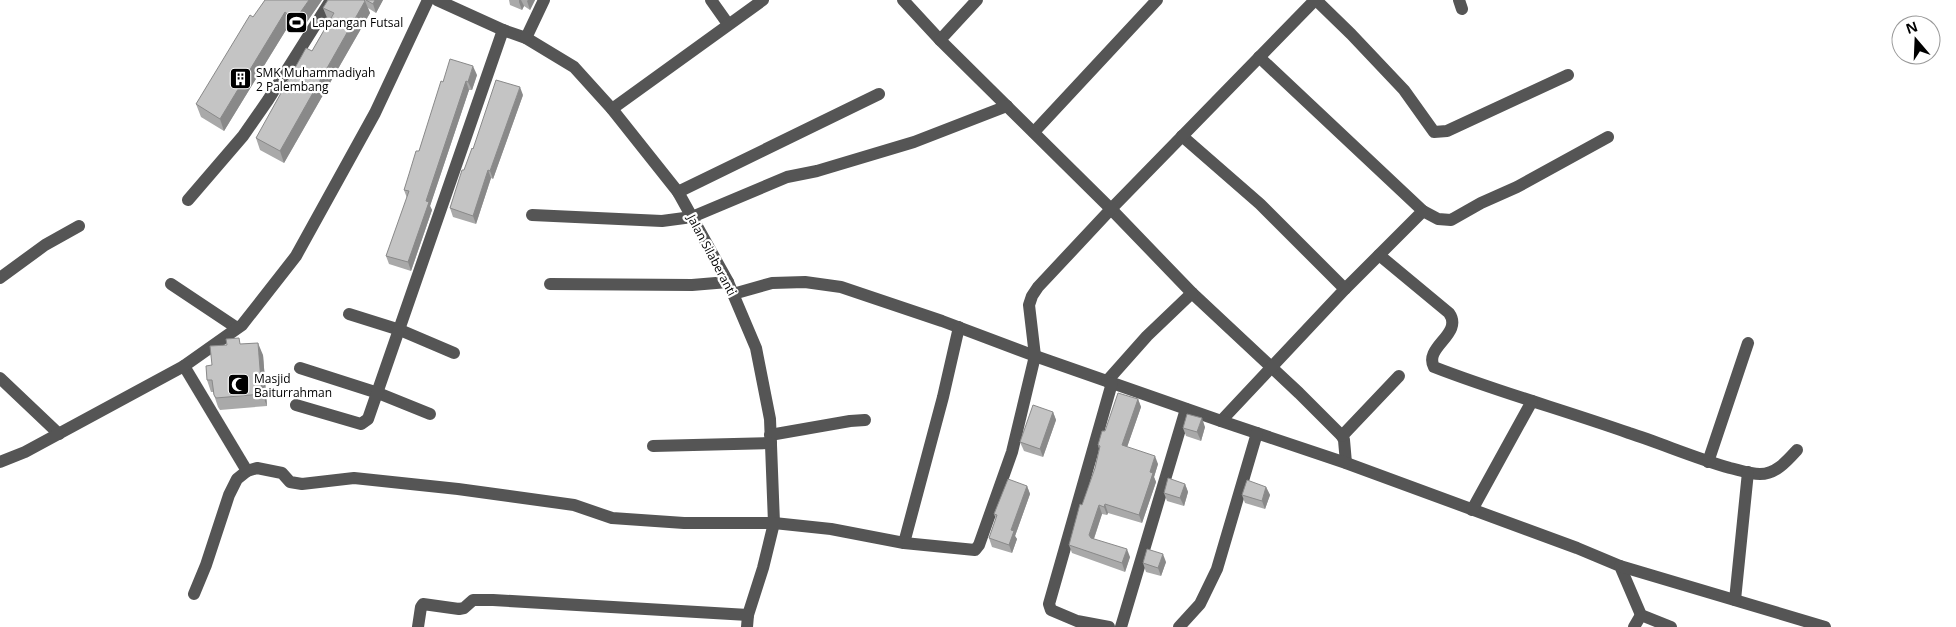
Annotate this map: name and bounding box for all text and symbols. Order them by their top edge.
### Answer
sports icon: Lapangan Futsal [284,10,308,34]
place label: Lapangan Futsal [312,14,403,31]
north arrow [1891,15,1941,65]
text: N [1903,16,1920,38]
place label: SMK Muhammadiyah 2 Palembang [256,64,375,95]
building icon: SMK Muhammadiyah 2 Palembang [228,67,252,91]
street label: Jalan Silaberanti [683,211,741,299]
place label: Masjid Baiturrahman [254,370,332,401]
mosque icon: Masjid Baiturrahman [226,373,250,397]

